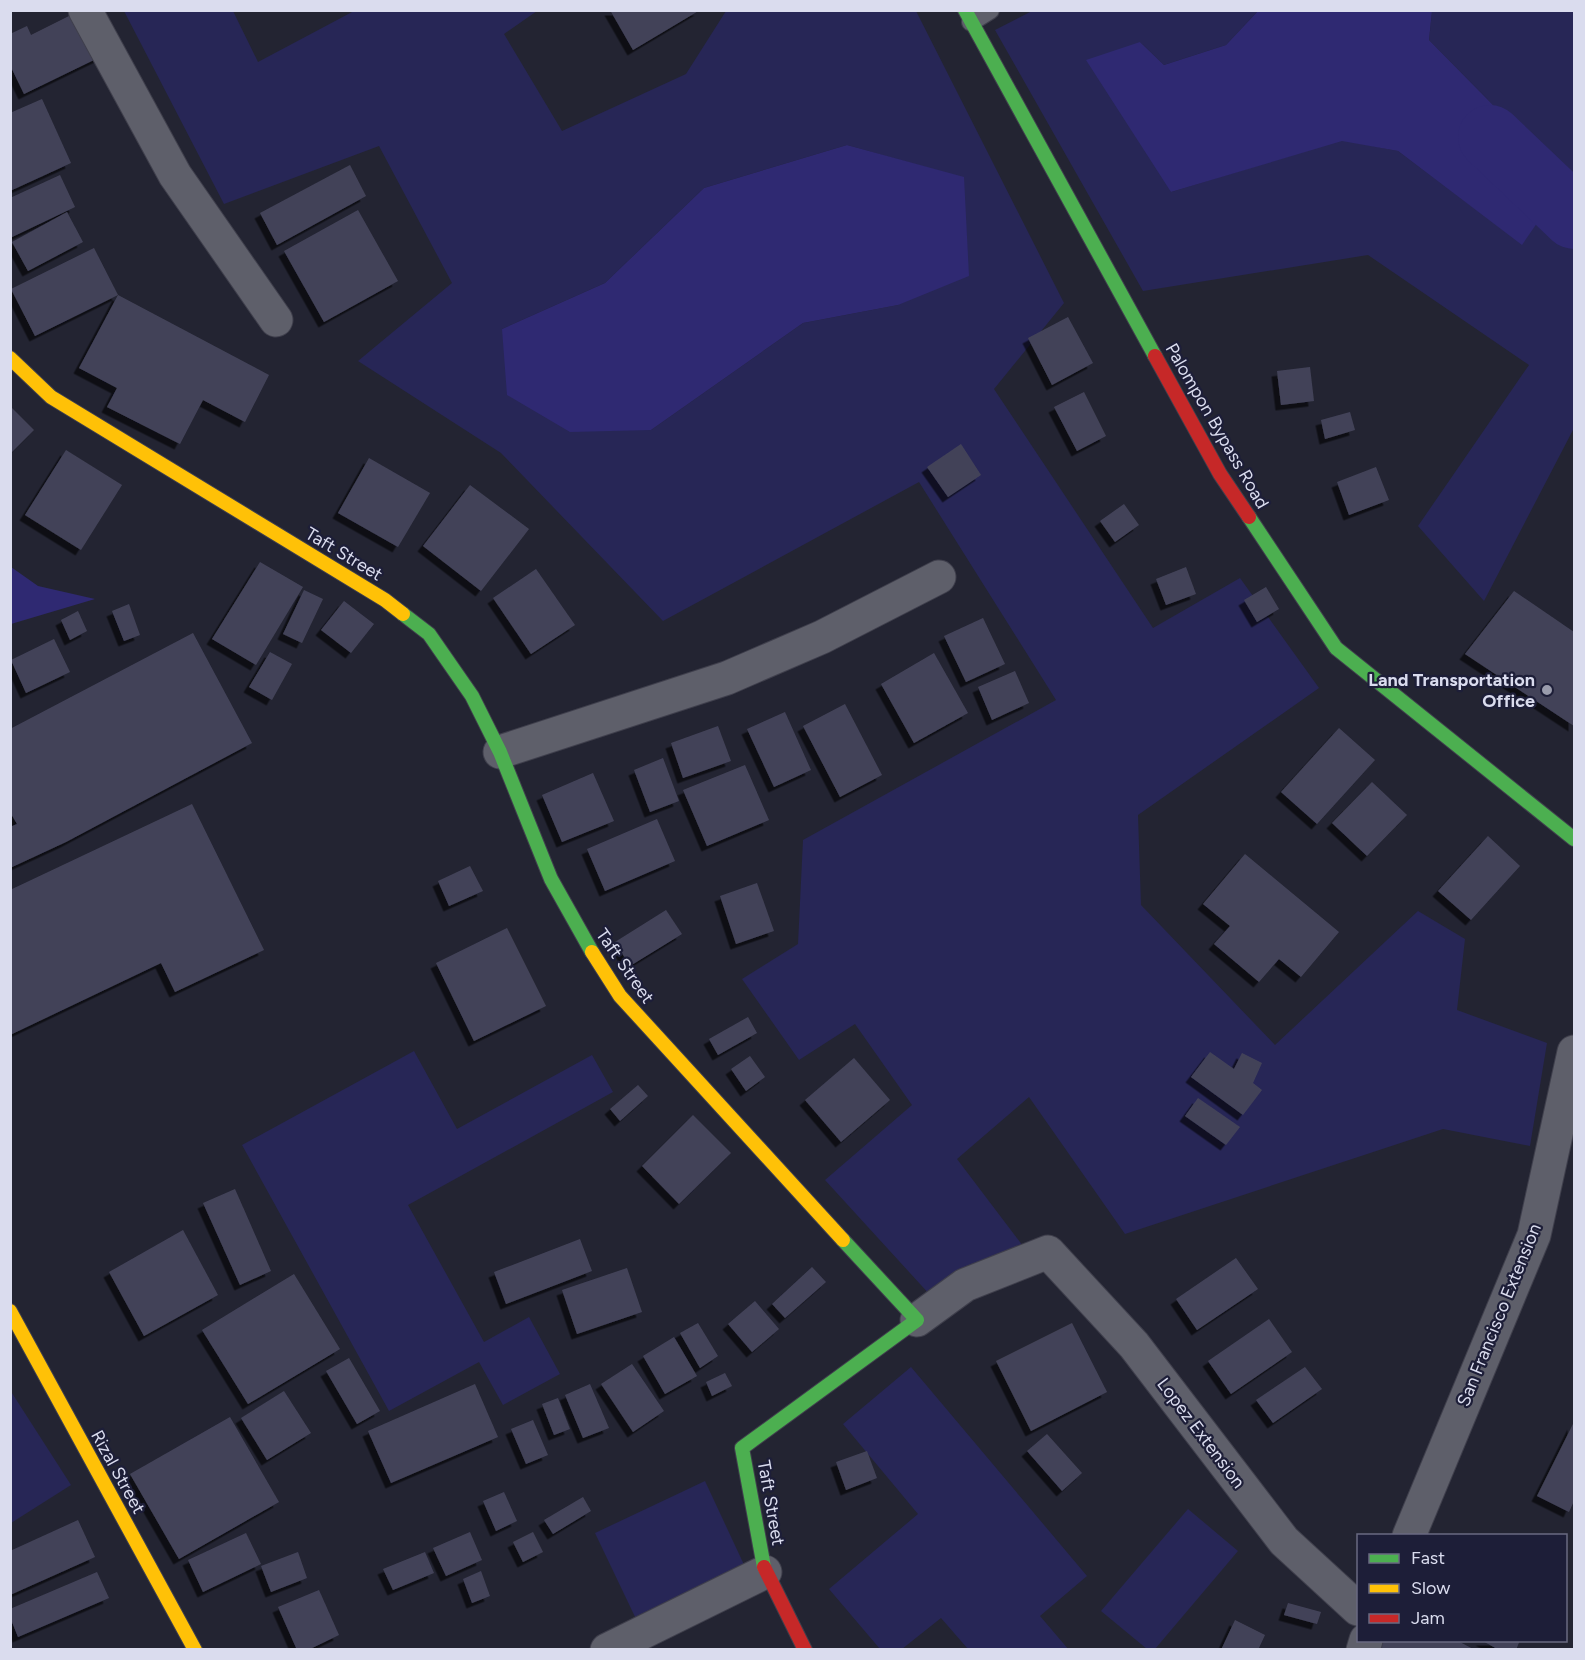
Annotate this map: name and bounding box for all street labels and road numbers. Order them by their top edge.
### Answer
street label: Palompon Bypass Road [1161,339,1273,513]
street label: Taft Street [301,522,387,586]
street label: Taft Street [591,924,659,1008]
street label: San Francisco Extension [1452,1220,1546,1410]
street label: Lopez Extension [1152,1373,1250,1493]
street label: Rizal Street [86,1426,150,1518]
street label: Taft Street [753,1459,789,1548]

